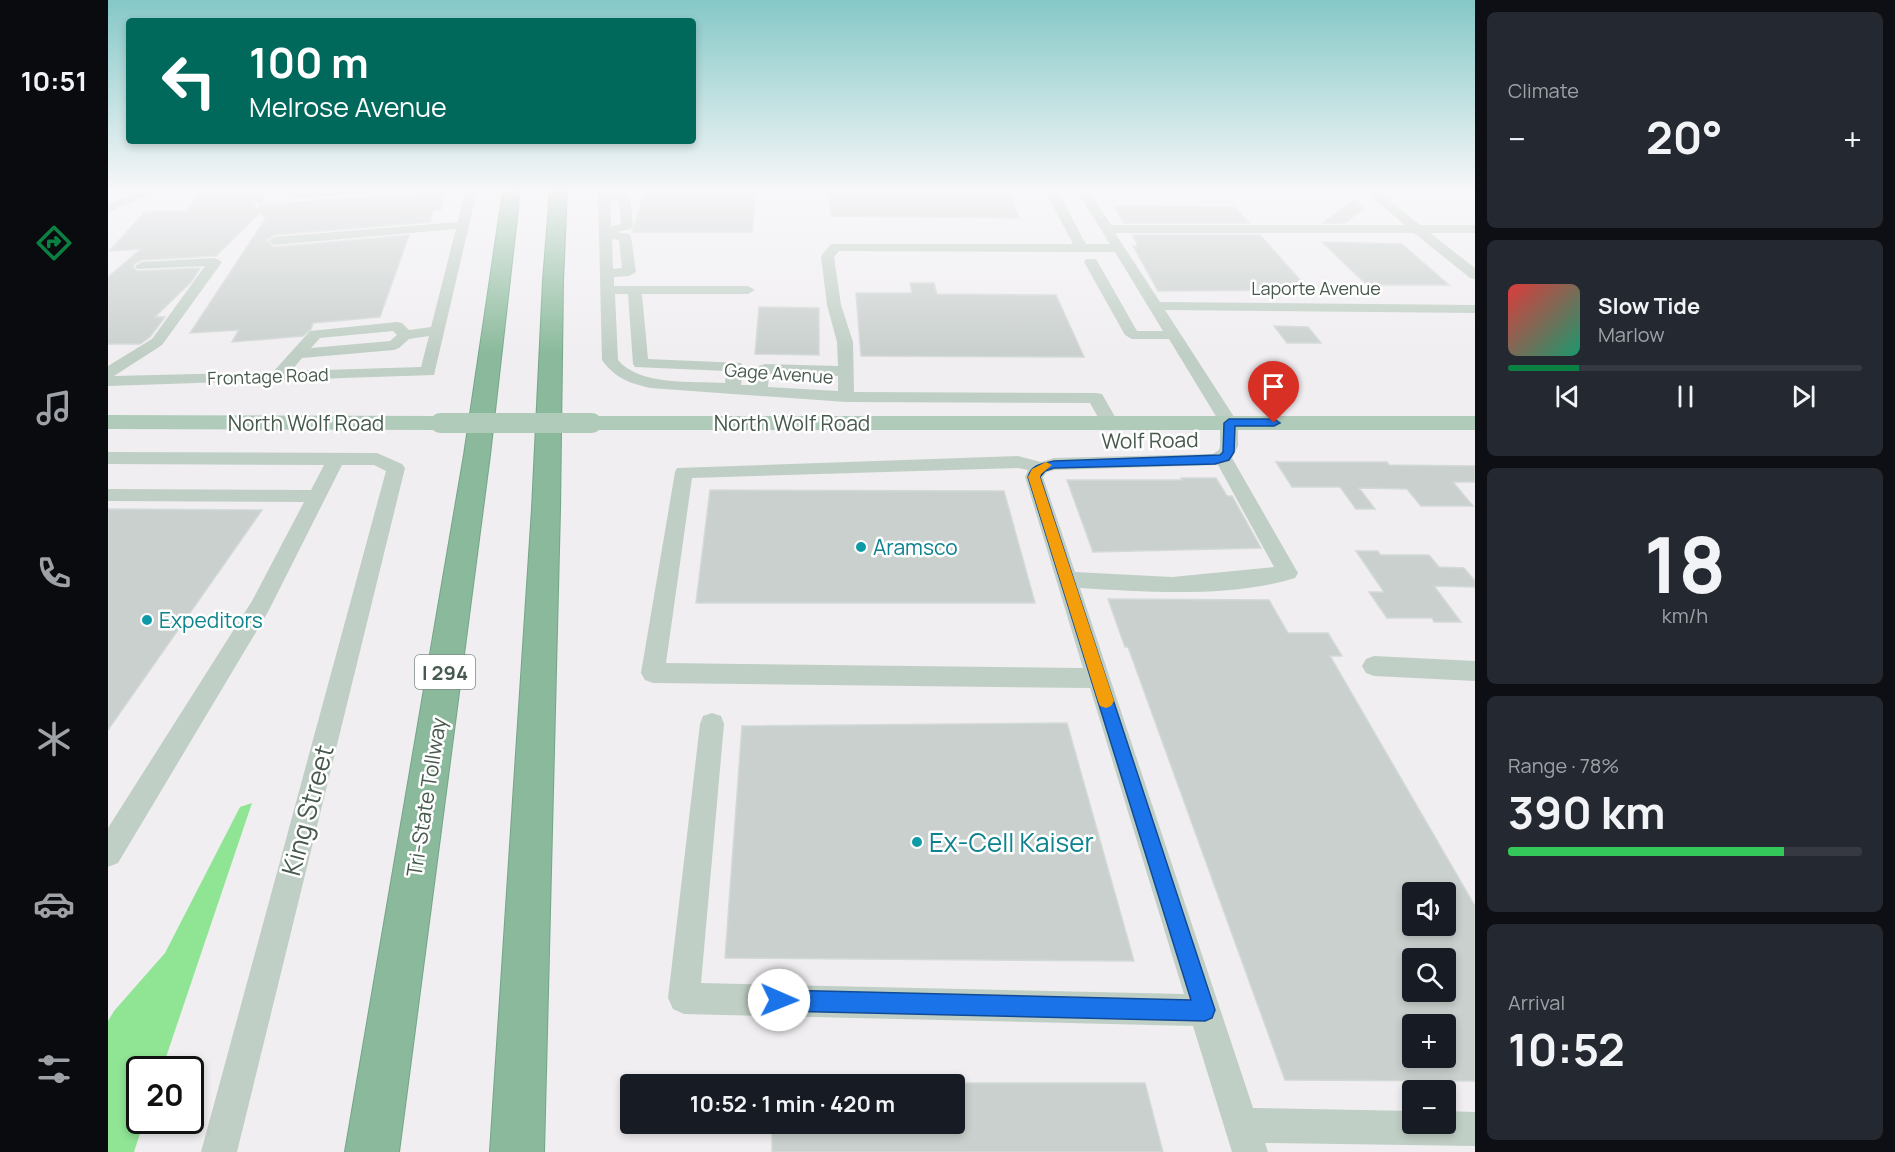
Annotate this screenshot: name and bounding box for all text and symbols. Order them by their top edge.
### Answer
text: 100 m [249,33,369,91]
icon: left [150,42,228,120]
text: 10:51 [21,62,87,99]
text: Climate [1508,77,1579,104]
text: Melrose Avenue [249,88,447,125]
text: 20° [1646,106,1723,168]
text: − [1508,116,1526,161]
text: + [1843,116,1862,161]
icon: directions [33,222,75,264]
street label: Laporte Avenue [1251,276,1381,300]
text: Slow Tide [1598,291,1700,321]
text: Marlow [1598,321,1665,348]
street label: Gage Avenue [724,357,834,389]
pin [1248,361,1299,423]
street label: Frontage Road [207,362,329,390]
icon: arrive [1257,370,1290,403]
icon: previous [1551,380,1584,413]
icon: pause [1669,380,1702,413]
icon: next [1787,380,1820,413]
icon: music [33,387,75,429]
street label: North Wolf Road [228,409,384,437]
street label: North Wolf Road [714,409,870,437]
street label: Wolf Road [1101,425,1199,455]
text: 18 [1644,510,1726,616]
place label: Aramsco [873,533,958,561]
marker: Aramsco [854,540,868,554]
icon: phone [33,552,75,594]
text: km/h [1662,602,1708,629]
place label: Expeditors [159,606,263,634]
marker: Expeditors [140,613,154,627]
road number: I 294 [415,655,475,689]
street label: Tri-State Tollway [400,715,452,879]
icon: climate [33,718,75,760]
street label: King Street [272,741,342,879]
text: Range · 78% [1508,752,1619,779]
text: 390 km [1508,781,1665,843]
place label: Ex-Cell Kaiser [929,824,1094,860]
marker: Ex-Cell Kaiser [910,835,924,849]
map controls [1402,882,1456,1134]
button: sound [1402,882,1456,936]
icon: car [33,883,75,925]
button: search [1402,948,1456,1002]
position arrow [747,968,811,1032]
text: Arrival [1508,989,1565,1016]
button: + [1402,1014,1456,1068]
text: 10:52 [1508,1018,1625,1080]
icon: filters [33,1048,75,1090]
speed limit sign: 20 [126,1056,204,1134]
button: − [1402,1080,1456,1134]
text: 10:52 · 1 min · 420 m [690,1089,895,1119]

